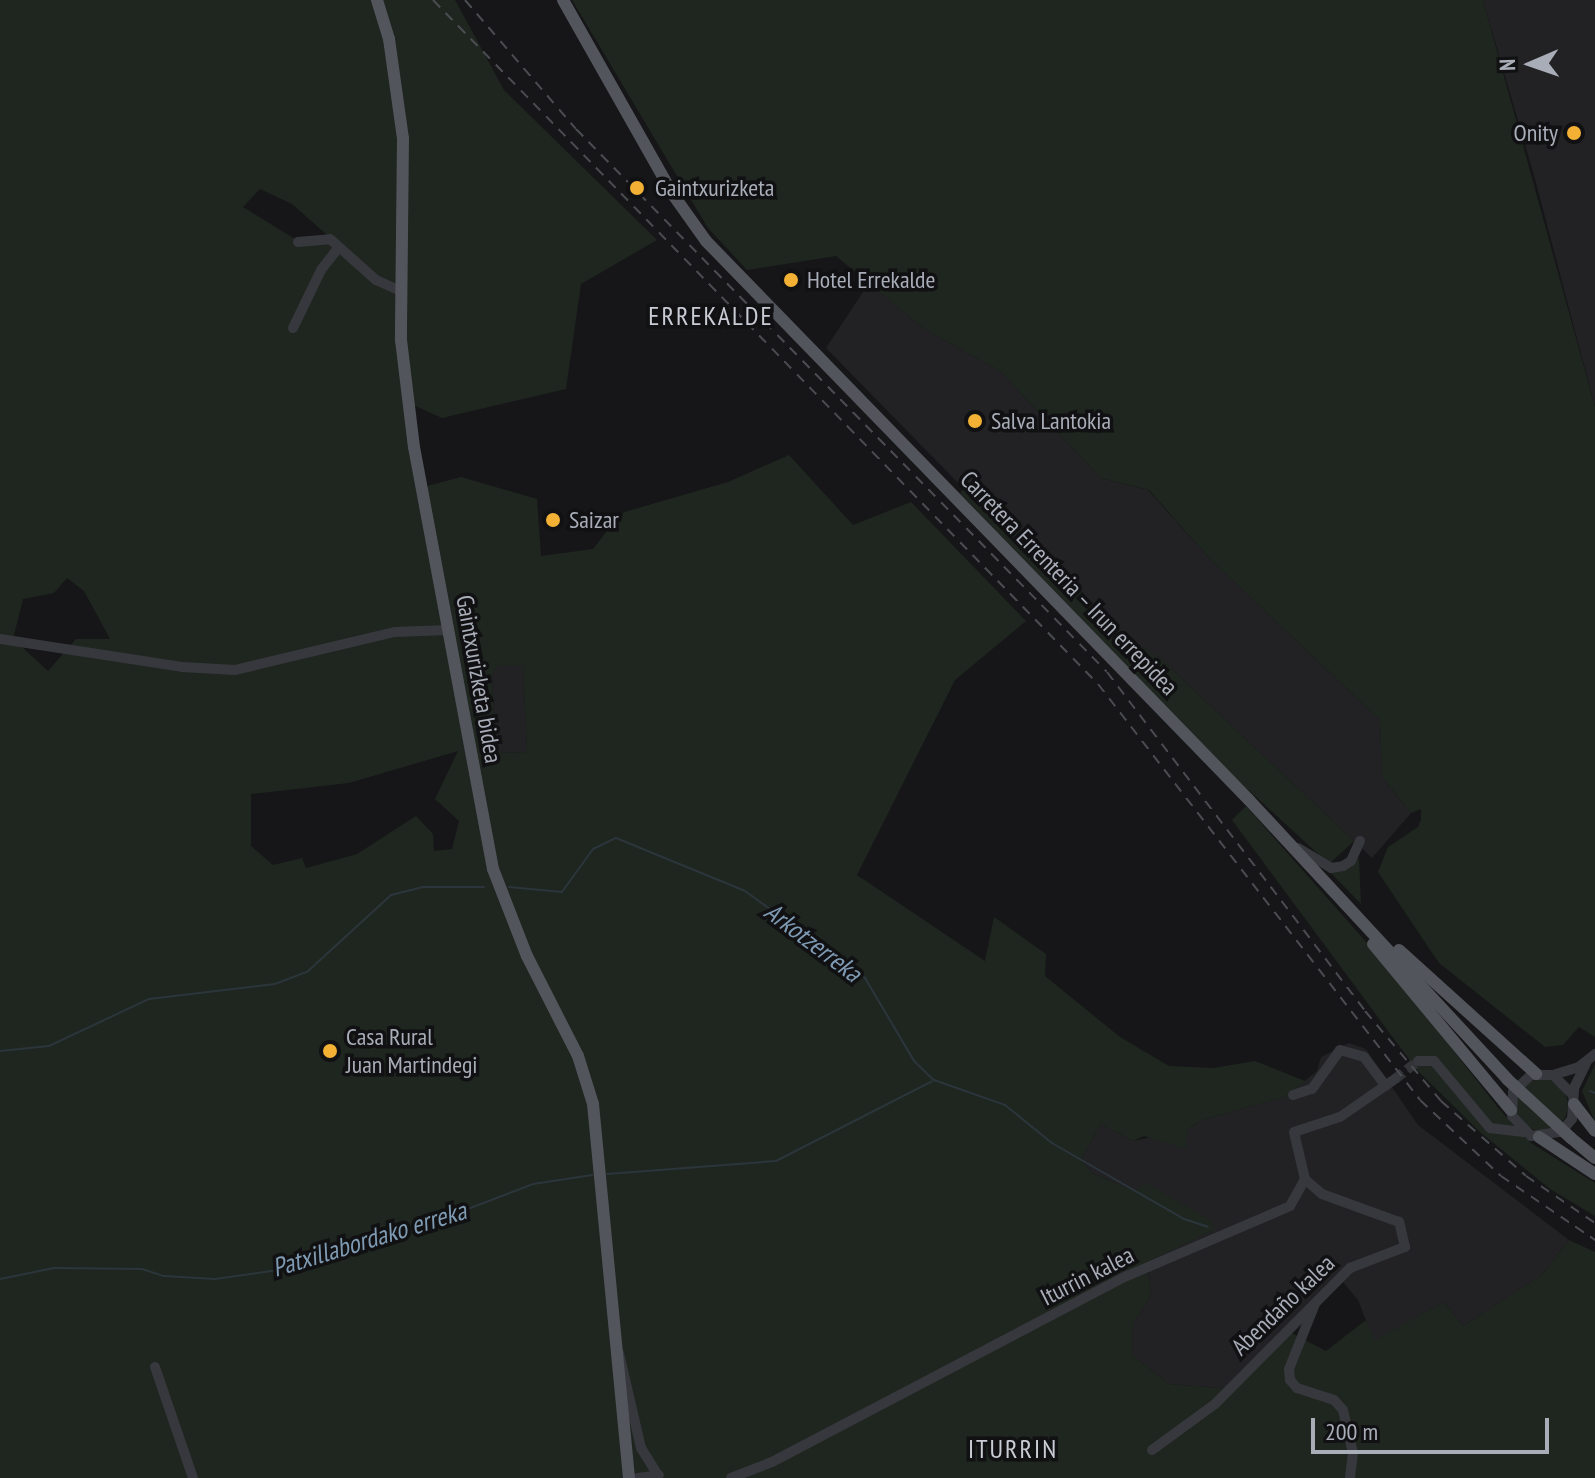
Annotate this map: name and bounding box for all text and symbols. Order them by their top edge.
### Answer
north arrow [1491,24,1571,104]
text: N [1493,58,1521,71]
place label: Onity [1514,119,1558,147]
marker: Onity [1565,124,1583,142]
place label: Gaintxurizketa [655,174,774,202]
marker: Gaintxurizketa [626,177,648,199]
place label: Hotel Errekalde [807,266,935,294]
marker: Hotel Errekalde [782,271,800,289]
district label: ERREKALDE [648,300,774,332]
place label: Salva Lantokia [991,407,1111,435]
marker: Salva Lantokia [966,412,984,430]
street label: Carretera Errenteria – Irun errepidea [954,464,1184,702]
place label: Saizar [569,506,619,534]
marker: Saizar [544,511,562,529]
street label: Gaintxurizketa bidea [450,593,508,765]
water label: Arkotzerreka [759,896,867,988]
place label: Casa Rural Juan Martindegi [346,1023,477,1079]
marker: Casa Rural Juan Martindegi [321,1042,339,1060]
water label: Patxillabordako erreka [268,1195,470,1283]
street label: Iturrin kalea [1036,1240,1138,1312]
street label: Abendaño kalea [1225,1249,1341,1361]
scale bar [1315,1402,1553,1452]
text: 200 m [1325,1416,1378,1447]
district label: ITURRIN [968,1433,1058,1465]

